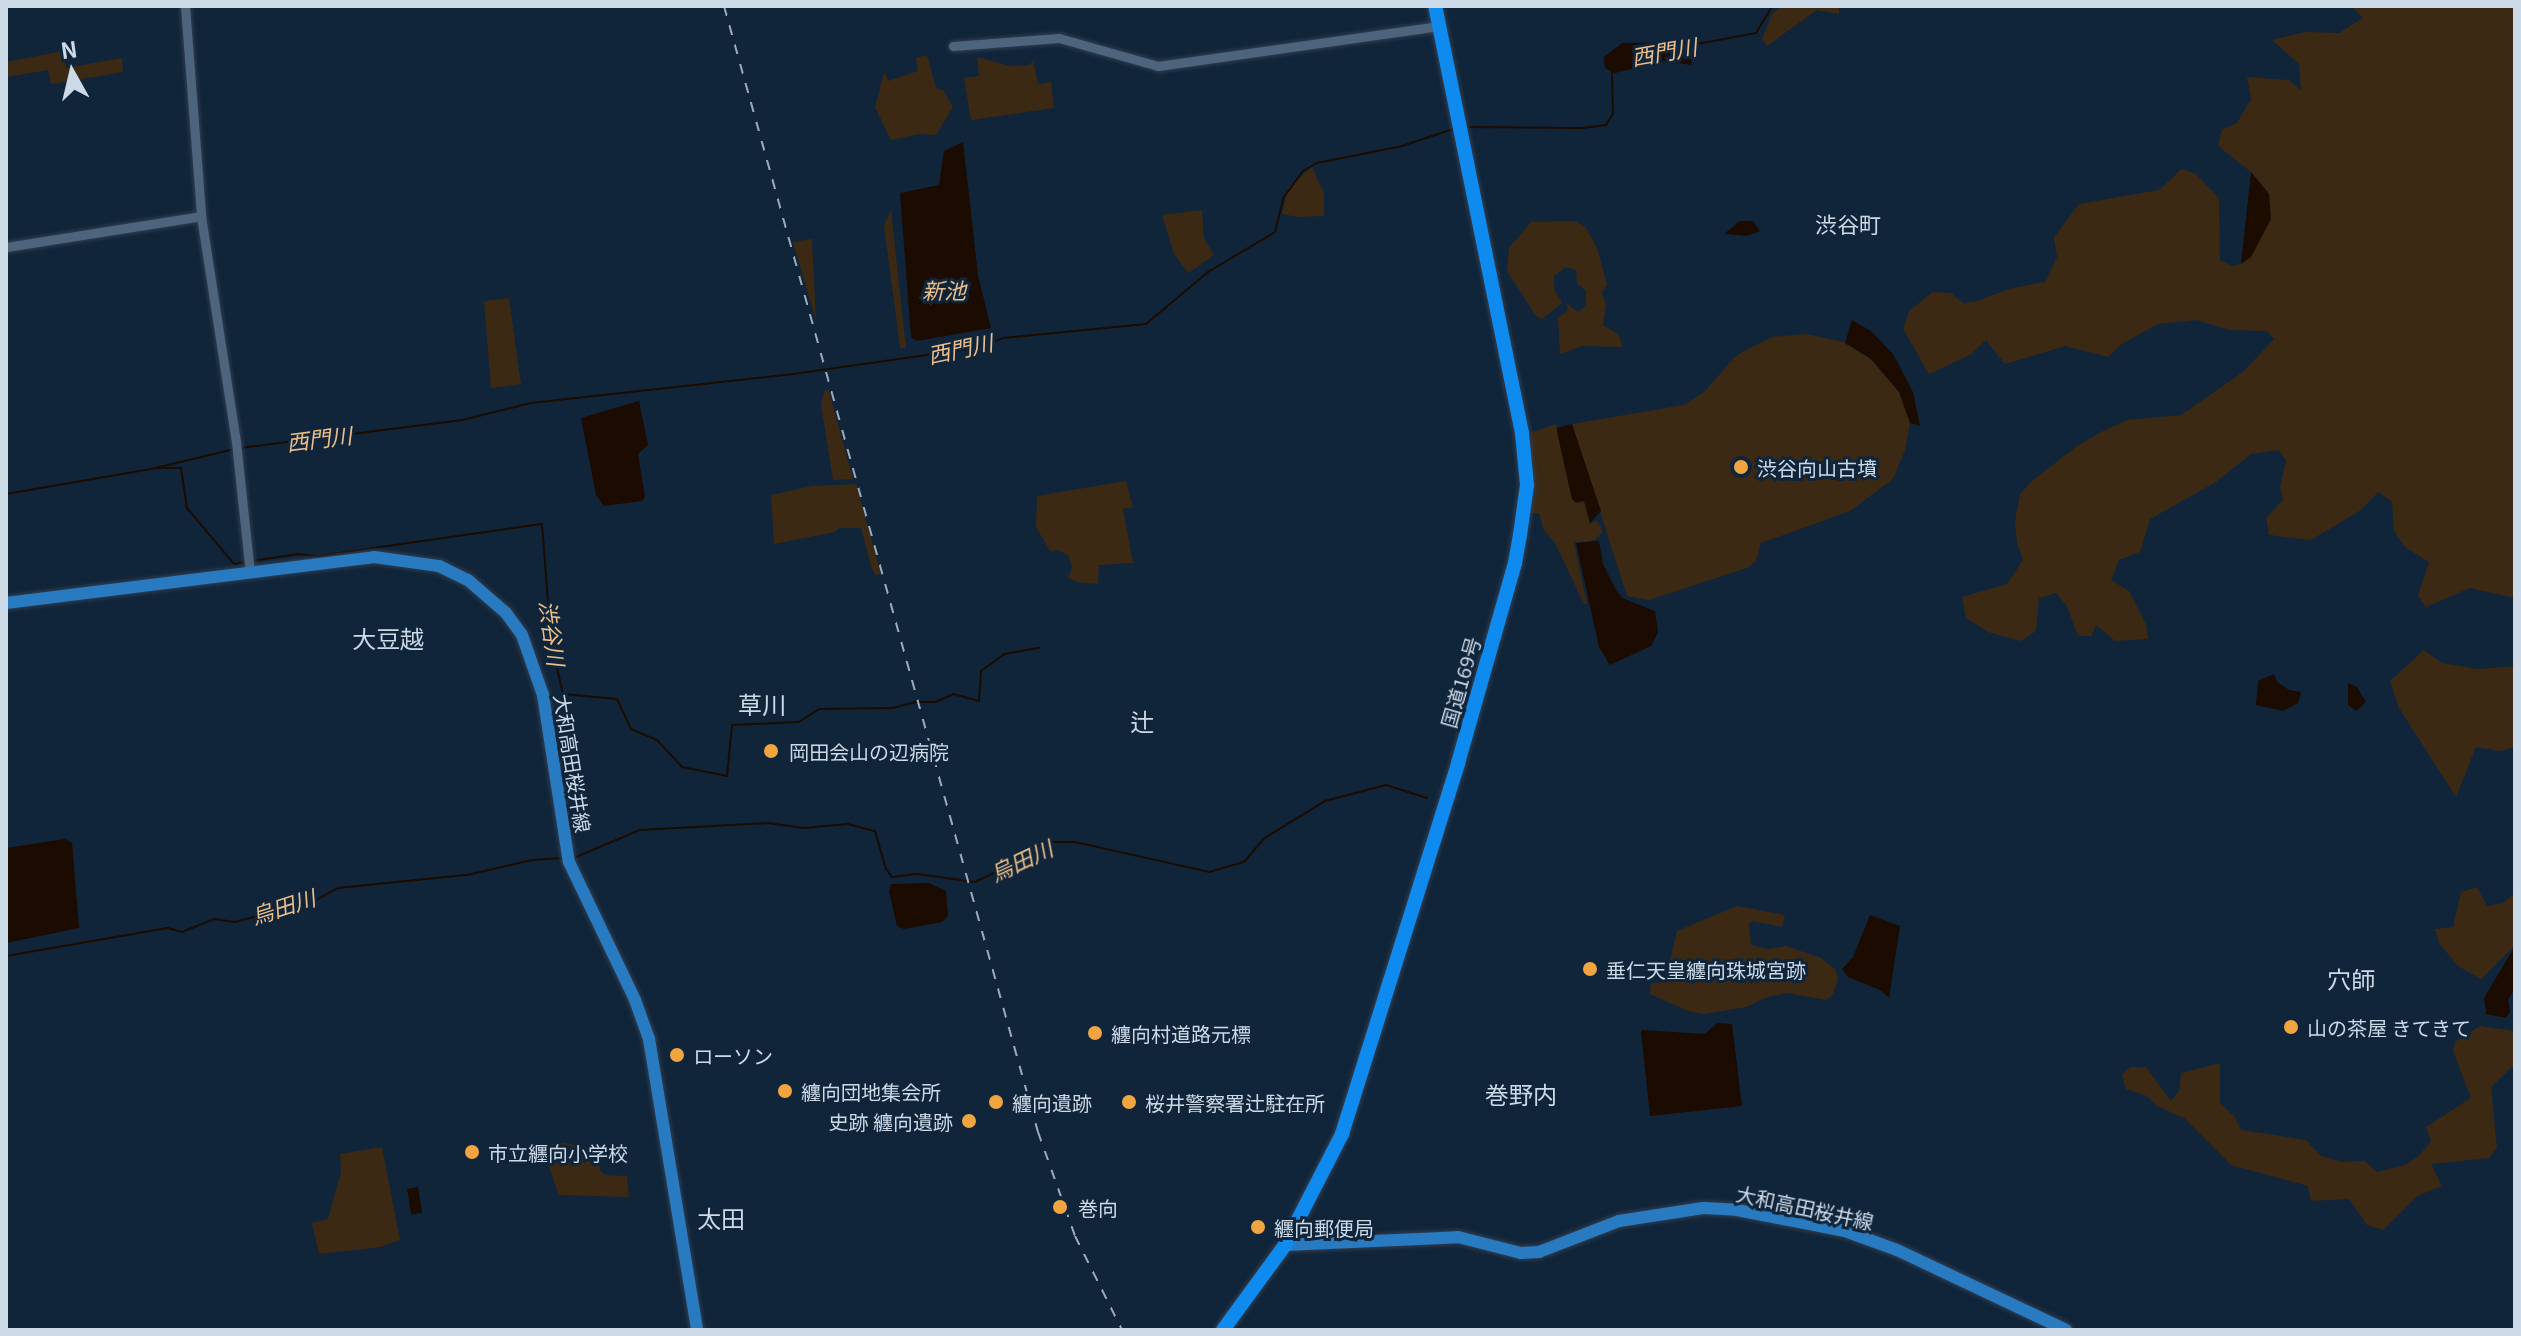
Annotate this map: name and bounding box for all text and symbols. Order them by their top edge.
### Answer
text: N [58,31,79,65]
north arrow [32,32,112,112]
water label: 西門川 [1629,32,1699,70]
district label: 渋谷町 [1815,211,1881,237]
water label: 新池 [922,277,966,303]
water label: 西門川 [925,328,995,368]
water label: 西門川 [285,421,353,455]
place label: 渋谷向山古墳 [1757,455,1877,479]
marker: 渋谷向山古墳 [1732,458,1750,476]
water label: 渋谷川 [535,598,571,668]
district label: 大豆越 [352,624,424,652]
street label: 国道169号 [1436,634,1484,730]
district label: 草川 [738,690,786,718]
street label: 大和高田桜井線 [550,692,596,834]
district label: 辻 [1130,707,1154,735]
place label: 岡田会山の辺病院 [789,739,949,763]
marker: 岡田会山の辺病院 [760,740,782,762]
water label: 烏田川 [986,834,1056,886]
water label: 烏田川 [248,883,318,929]
place label: 垂仁天皇纏向珠城宮跡 [1606,957,1806,981]
marker: 垂仁天皇纏向珠城宮跡 [1581,960,1599,978]
district label: 穴師 [2327,965,2375,993]
place label: 山の茶屋 きてきて [2307,1015,2471,1039]
marker: 山の茶屋 きてきて [2282,1018,2300,1036]
place label: 纏向村道路元標 [1111,1021,1251,1045]
marker: 纏向村道路元標 [1086,1024,1104,1042]
place label: ローソン [693,1043,773,1067]
marker: ローソン [668,1046,686,1064]
place label: 纏向団地集会所 [801,1079,941,1103]
district label: 巻野内 [1485,1080,1557,1108]
marker: 纏向団地集会所 [776,1082,794,1100]
place label: 纏向遺跡 [1012,1090,1092,1114]
place label: 桜井警察署辻駐在所 [1145,1090,1325,1114]
marker: 纏向遺跡 [987,1093,1005,1111]
marker: 桜井警察署辻駐在所 [1120,1093,1138,1111]
place label: 史跡 纏向遺跡 [829,1109,953,1133]
marker: 史跡 纏向遺跡 [960,1112,978,1130]
place label: 市立纒向小学校 [488,1140,628,1164]
marker: 市立纒向小学校 [463,1143,481,1161]
street label: 大和高田桜井線 [1734,1181,1876,1233]
place label: 巻向 [1078,1195,1118,1219]
marker: 巻向 [1049,1196,1071,1218]
district label: 太田 [697,1204,745,1232]
place label: 纒向郵便局 [1274,1215,1374,1239]
marker: 纒向郵便局 [1249,1218,1267,1236]

